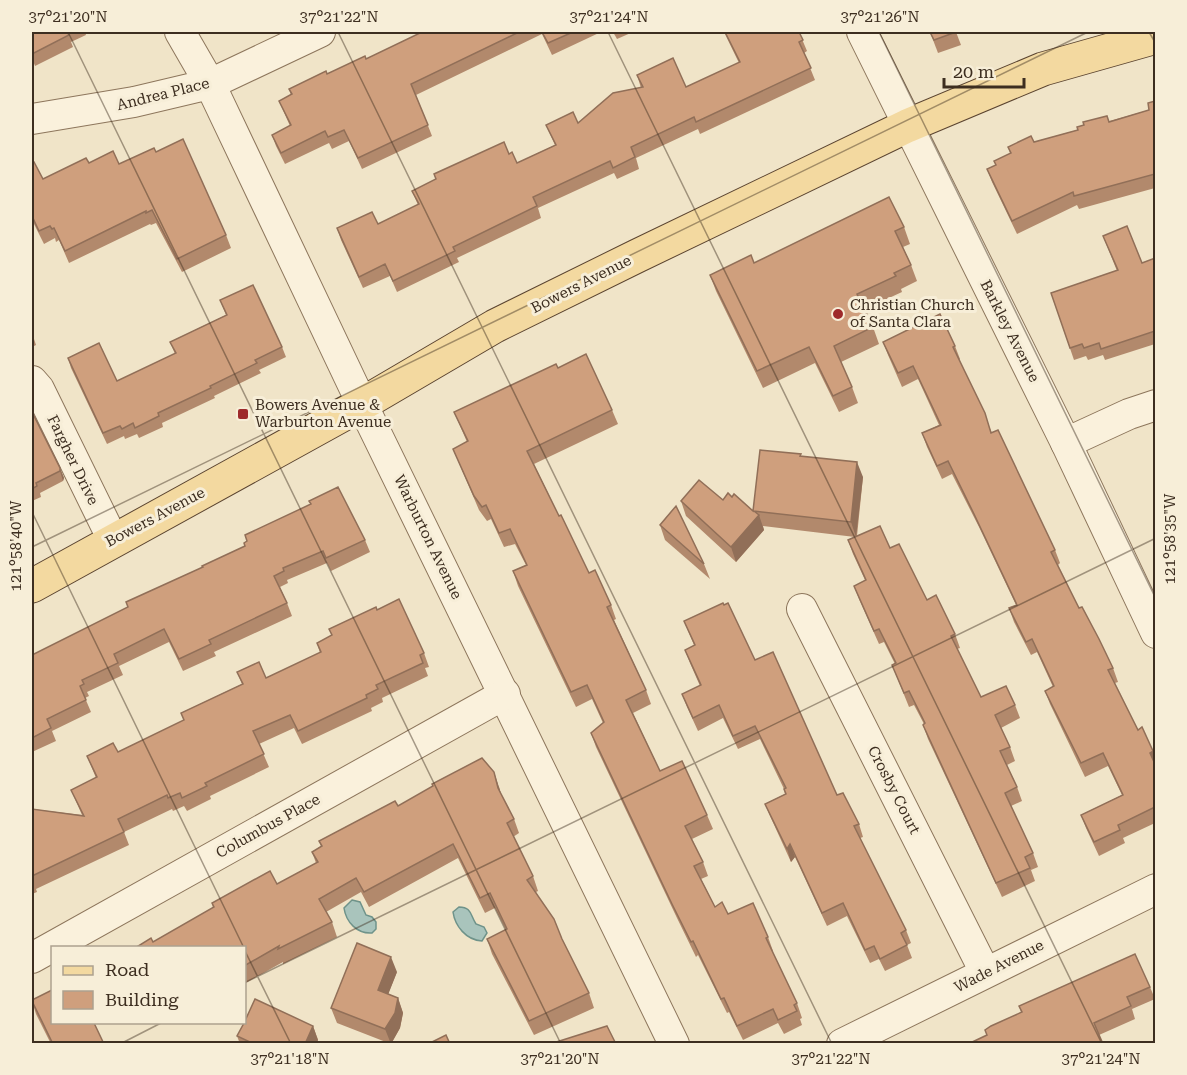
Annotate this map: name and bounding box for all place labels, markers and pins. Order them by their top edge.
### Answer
place label: Christian Church of Santa Clara [850,296,975,331]
marker: Christian Church of Santa Clara [831,307,845,321]
place label: Bowers Avenue & Warburton Avenue [255,396,391,431]
marker: Bowers Avenue & Warburton Avenue [236,407,250,421]

